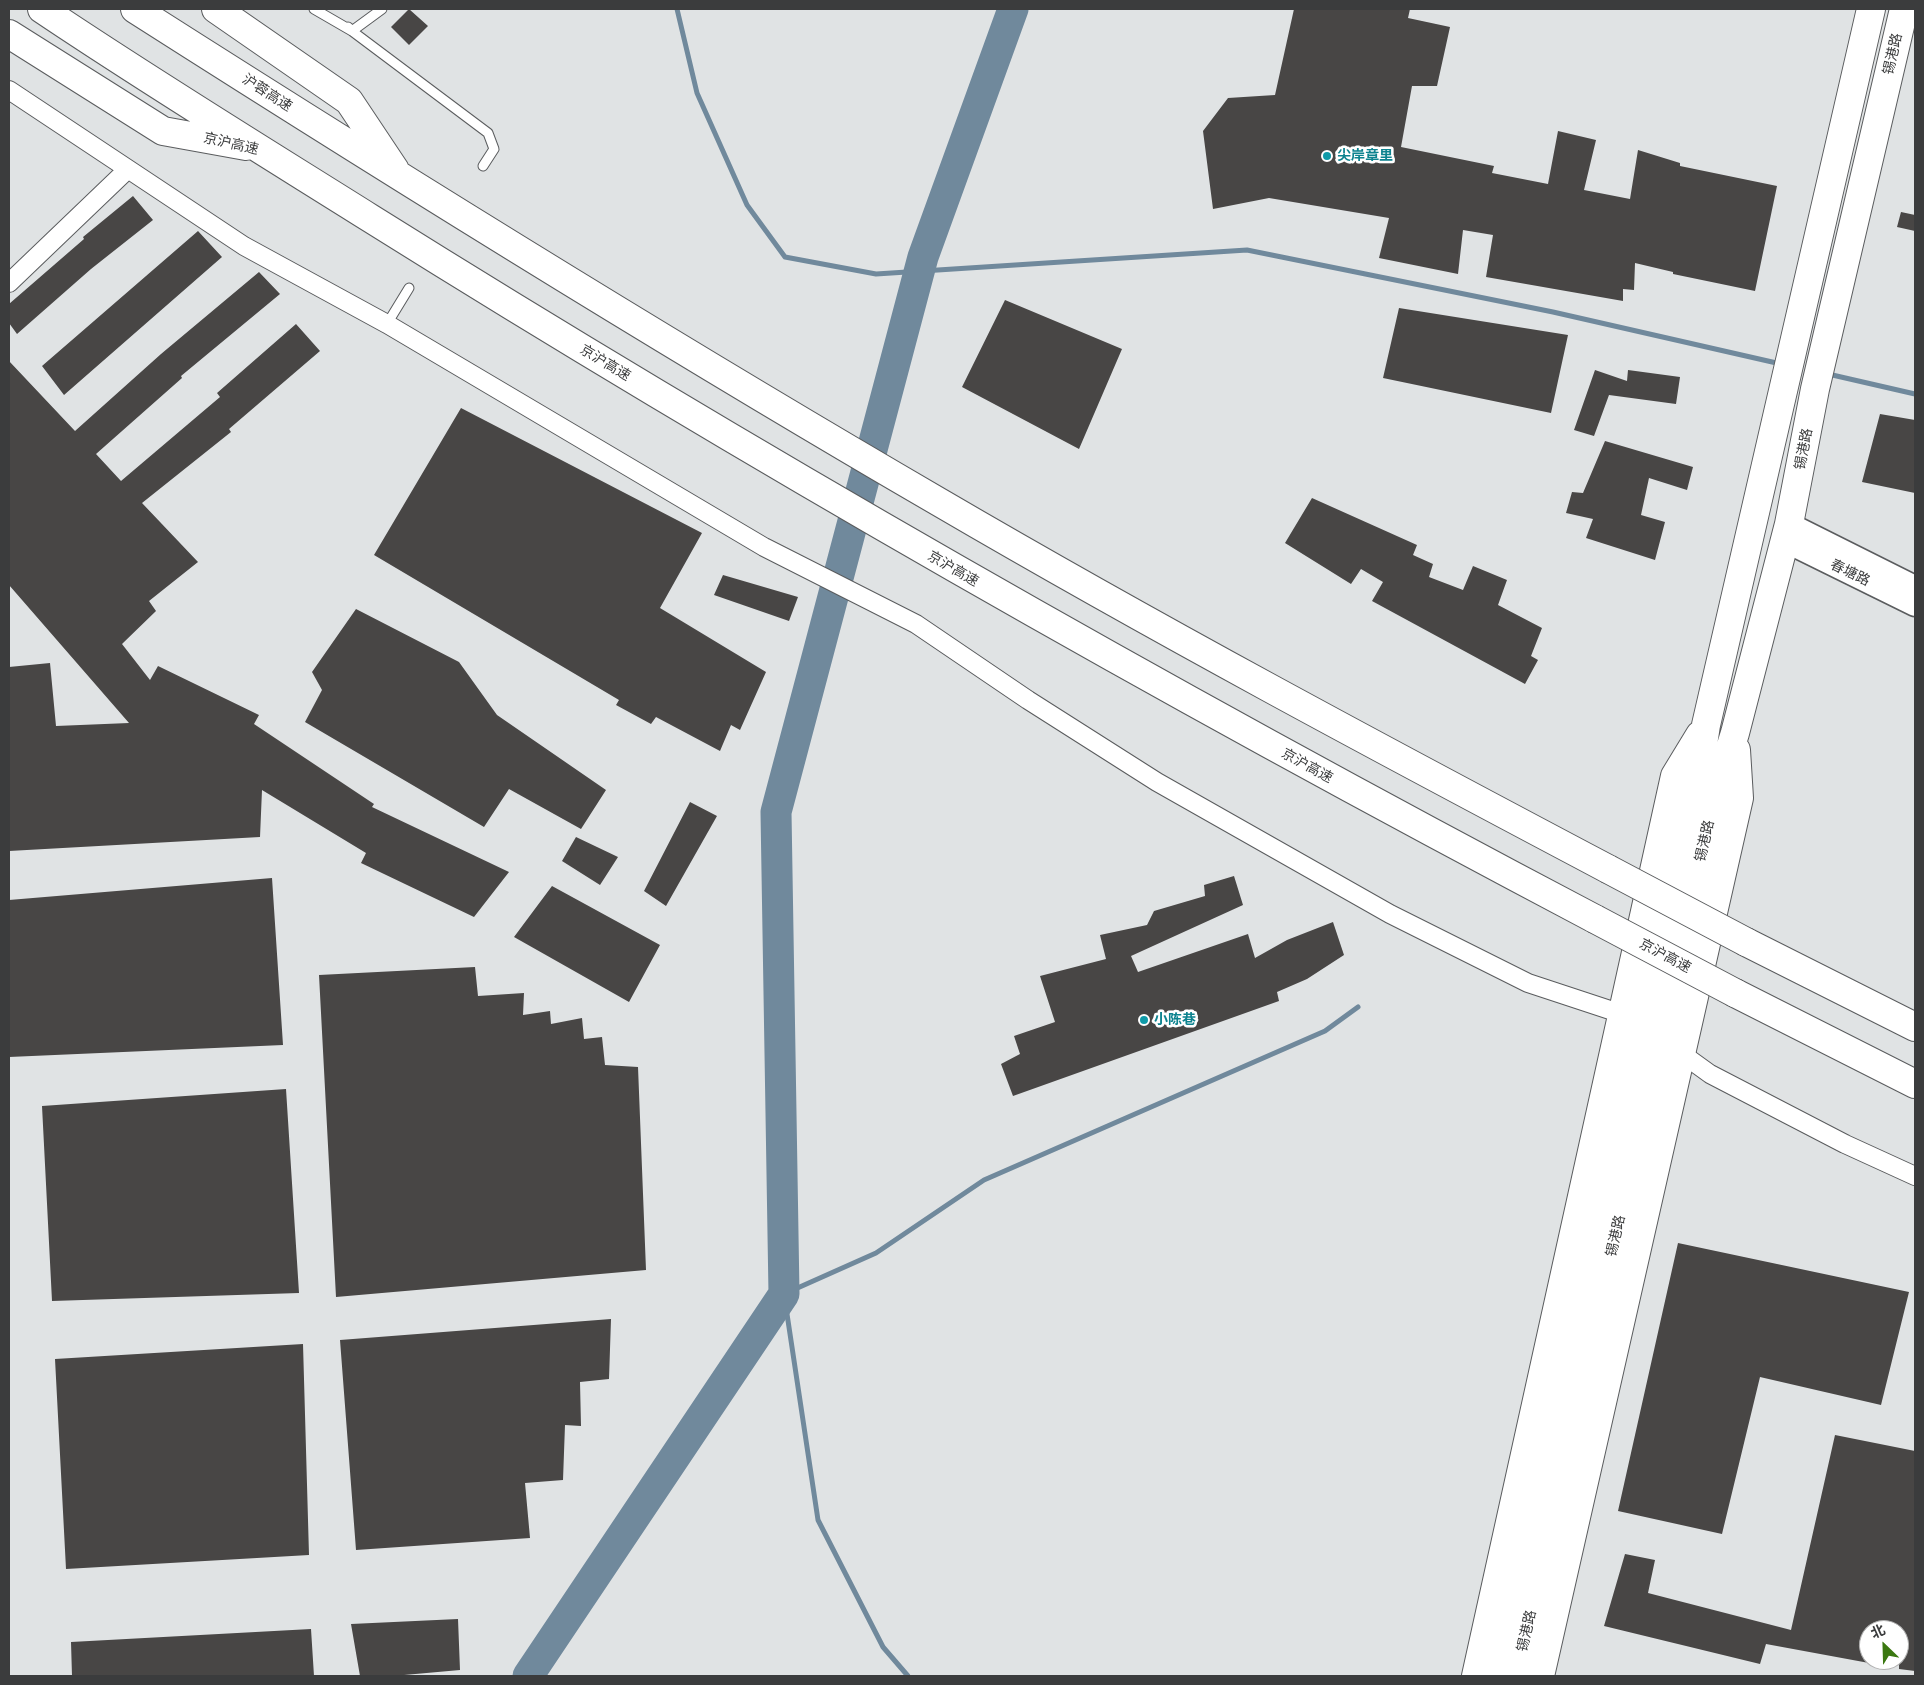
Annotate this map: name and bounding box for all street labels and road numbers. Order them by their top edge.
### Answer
street label: 锡港路 [1880,32,1906,76]
street label: 沪蓉高速 [239,71,295,115]
street label: 京沪高速 [202,130,260,158]
street label: 京沪高速 [577,341,633,385]
street label: 锡港路 [1792,427,1816,471]
street label: 京沪高速 [925,548,981,590]
street label: 春塘路 [1827,556,1873,590]
street label: 京沪高速 [1278,745,1336,787]
street label: 锡港路 [1692,819,1718,863]
street label: 京沪高速 [1636,935,1694,977]
street label: 锡港路 [1603,1214,1629,1258]
street label: 锡港路 [1514,1609,1540,1653]

